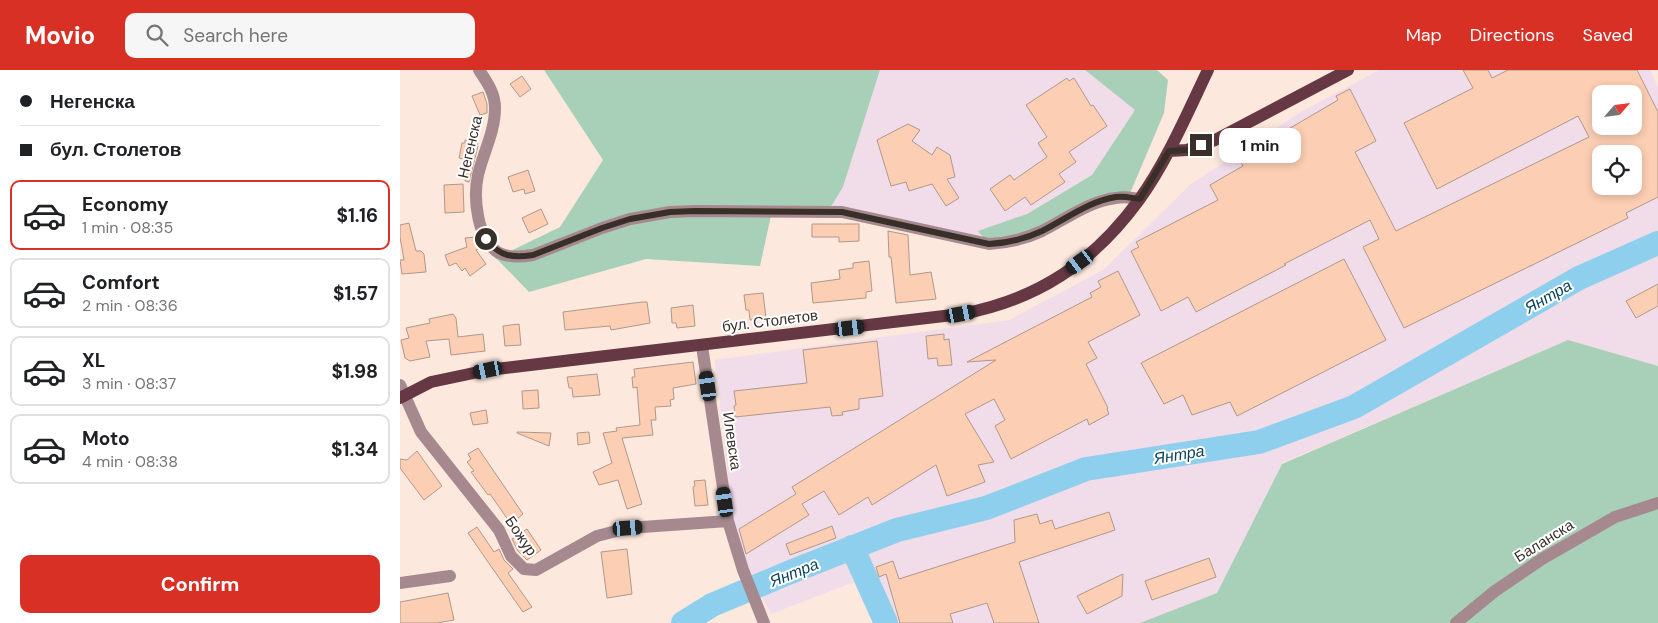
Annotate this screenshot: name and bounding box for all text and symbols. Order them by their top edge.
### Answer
search box [125,13,475,58]
text: Movio [25,20,95,51]
icon: search [143,21,171,49]
text: Search here [183,23,288,48]
text: Map [1406,23,1442,47]
text: Directions [1470,23,1555,47]
text: Saved [1583,23,1633,47]
north arrow [1592,85,1642,135]
map controls [1592,85,1642,195]
text: Негенска [50,89,135,114]
street label: Негенска [453,113,487,180]
callout: 1 min [1218,128,1301,162]
route end [1190,134,1212,156]
text: 1 min [1241,135,1279,156]
text: бул. Столетов [50,137,182,162]
button: locate [1592,145,1642,195]
text: Economy [82,192,169,217]
icon: car [22,193,67,238]
text: $1.16 [336,203,378,228]
text: 1 min · 08:35 [82,217,173,238]
route start [475,228,497,250]
car [1063,247,1096,277]
text: Comfort [82,270,160,295]
icon: car [22,271,67,316]
water label: Янтра [1520,275,1576,319]
text: $1.57 [333,281,378,306]
text: 2 min · 08:36 [82,295,178,316]
car [944,304,977,324]
street label: бул. Столетов [721,305,819,337]
car [834,319,865,337]
text: XL [82,348,105,373]
icon: car [22,349,67,394]
text: $1.98 [331,359,378,384]
car [471,360,504,380]
car [698,370,717,402]
text: 3 min · 08:37 [82,373,176,394]
street label: Илевска [718,411,746,472]
text: Moto [82,426,130,451]
icon: car [22,427,67,472]
text: $1.34 [331,437,378,462]
water label: Янтра [1151,440,1206,469]
text: 4 min · 08:38 [82,451,178,472]
car [715,486,734,518]
street label: Божур [500,512,542,560]
street label: Баланска [1511,515,1578,567]
car [612,519,643,537]
water label: Янтра [766,553,822,592]
button: Confirm [20,555,380,613]

